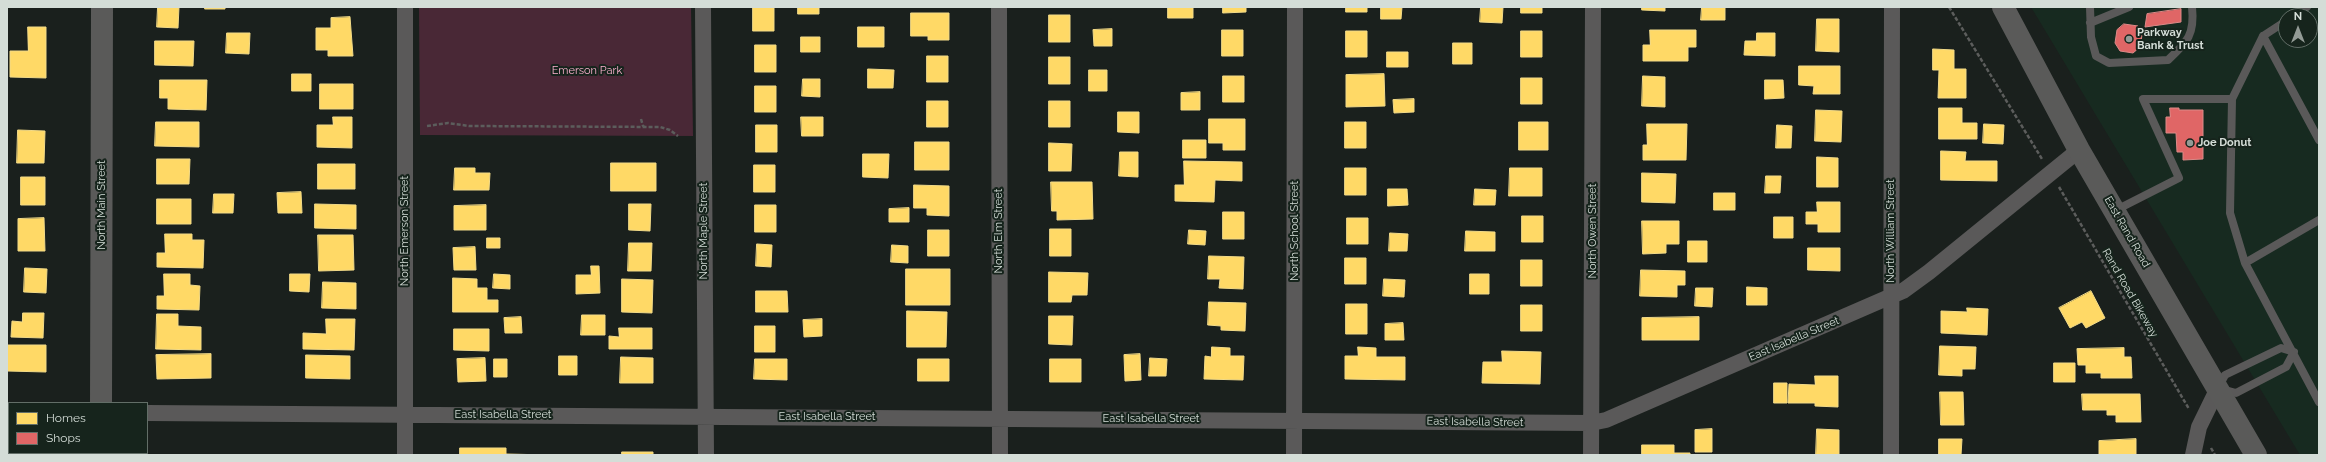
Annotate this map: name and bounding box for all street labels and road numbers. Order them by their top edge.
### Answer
street label: North Main Street [95,160,109,250]
street label: North Emerson Street [398,176,412,286]
street label: North William Street [1884,179,1898,283]
street label: North School Street [1288,181,1302,281]
street label: North Maple Street [697,183,711,279]
street label: North Owen Street [1586,184,1600,278]
street label: North Elm Street [992,189,1006,273]
street label: East Rand Road [2101,194,2153,270]
street label: Rand Road Bikeway [2099,246,2161,340]
street label: East Isabella Street [1747,314,1841,364]
street label: East Isabella Street [455,408,551,422]
street label: East Isabella Street [779,410,875,424]
street label: East Isabella Street [1103,412,1199,426]
street label: East Isabella Street [1426,415,1524,429]

